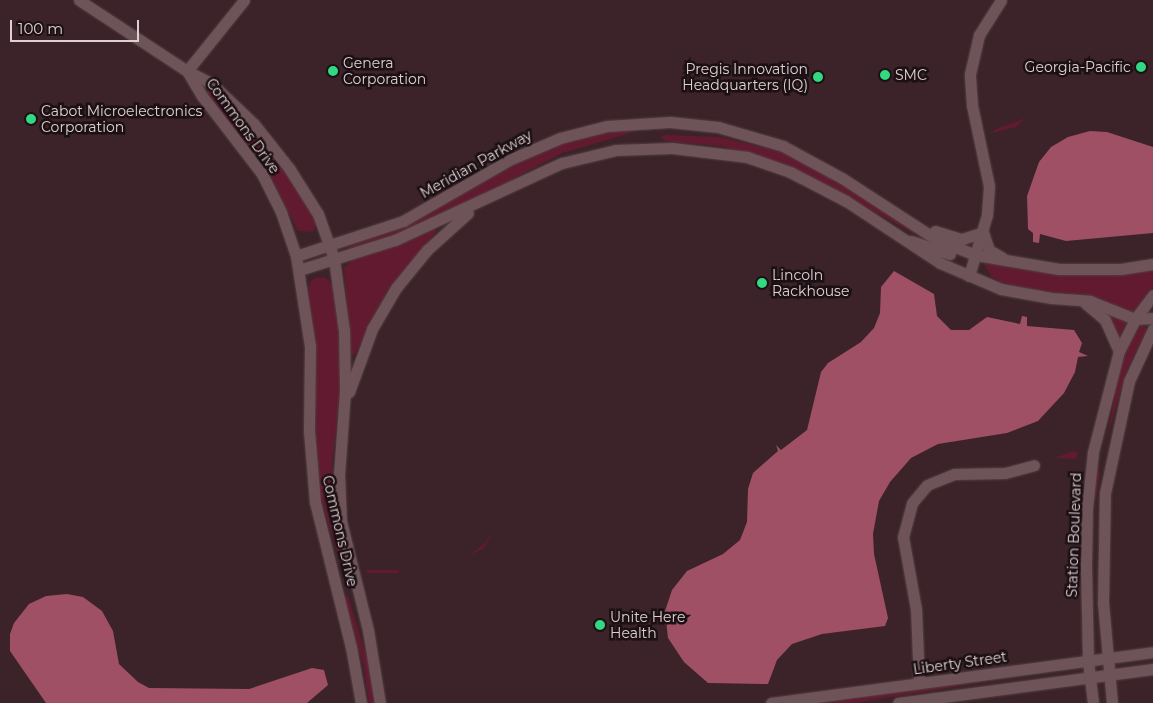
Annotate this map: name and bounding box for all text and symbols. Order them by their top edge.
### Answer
scale bar [12,10,141,42]
text: 100 m [18,19,63,38]
place label: Genera Corporation [343,55,426,88]
place label: Georgia-Pacific [1025,59,1131,75]
place label: Pregis Innovation Headquarters (IQ) [682,61,808,94]
marker: Georgia-Pacific [1135,61,1147,73]
marker: Genera Corporation [327,65,339,77]
place label: SMC [895,67,927,83]
marker: SMC [879,69,891,81]
marker: Pregis Innovation Headquarters (IQ) [812,71,824,83]
street label: Commons Drive [203,75,283,177]
place label: Cabot Microelectronics Corporation [41,103,202,136]
marker: Cabot Microelectronics Corporation [25,113,37,125]
street label: Meridian Parkway [417,126,535,202]
place label: Lincoln Rackhouse [772,267,849,300]
marker: Lincoln Rackhouse [756,277,768,289]
street label: Station Boulevard [1063,472,1085,598]
street label: Commons Drive [319,474,361,588]
place label: Unite Here Health [610,609,685,642]
marker: Unite Here Health [594,619,606,631]
street label: Liberty Street [912,648,1008,678]

